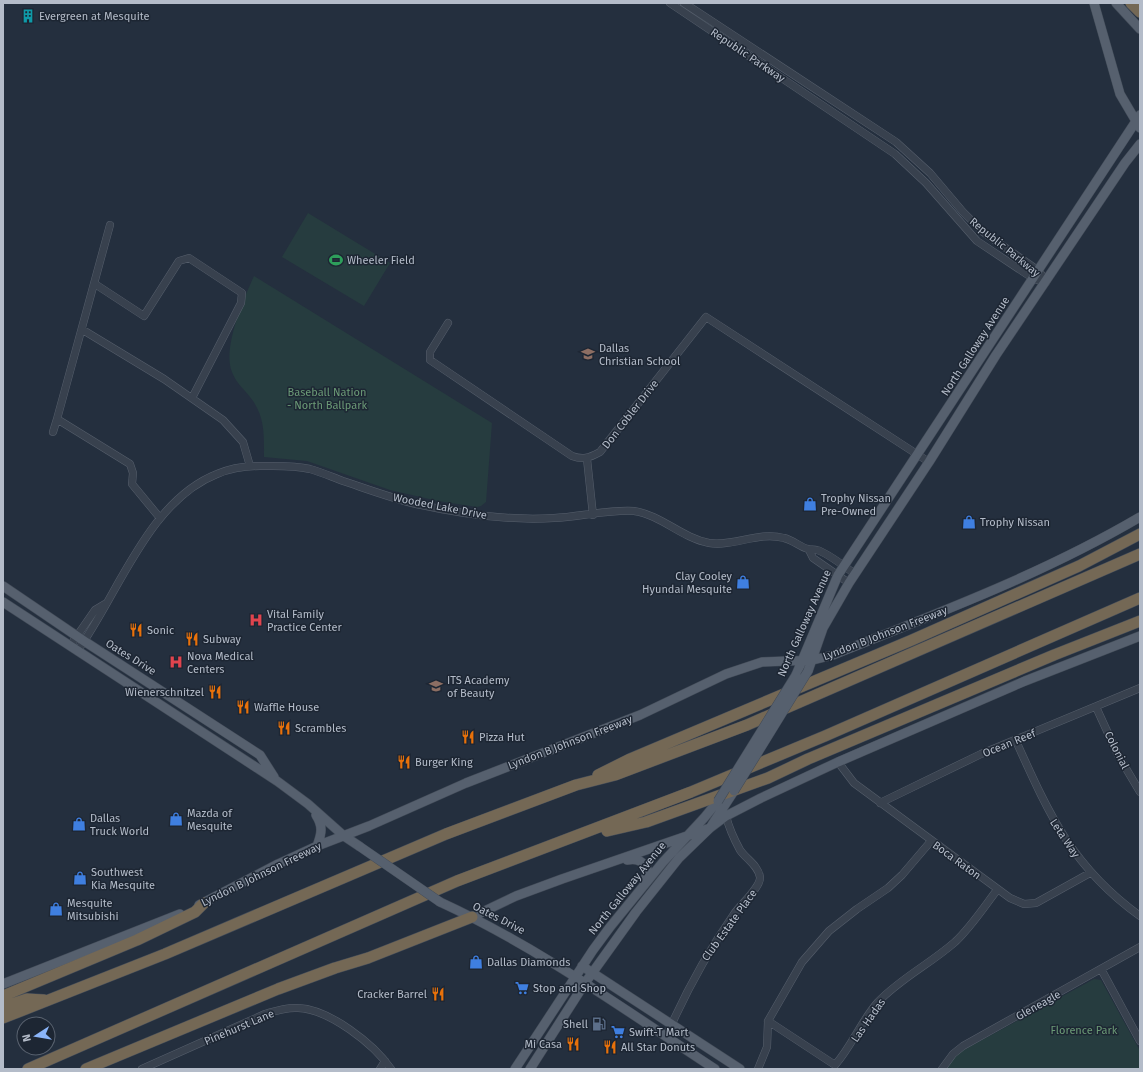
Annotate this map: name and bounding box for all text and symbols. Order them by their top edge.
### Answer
building icon: Evergreen at Mesquite [20,8,36,24]
place label: Evergreen at Mesquite [39,10,150,23]
street label: Republic Parkway [708,26,788,85]
street label: Republic Parkway [967,215,1043,280]
sports icon: Wheeler Field [328,252,344,268]
place label: Wheeler Field [347,254,415,267]
street label: North Galloway Avenue [938,294,1012,398]
place label: Dallas Christian School [599,342,680,368]
school or university icon: Dallas Christian School [580,346,596,362]
street label: Don Cobler Drive [599,377,661,451]
park label: Baseball Nation - North Ballpark [287,386,367,412]
street label: Wooded Lake Drive [392,491,488,522]
place label: Trophy Nissan Pre-Owned [821,492,891,518]
shop icon: Trophy Nissan Pre-Owned [802,496,818,512]
shop icon: Trophy Nissan [961,514,977,530]
place label: Trophy Nissan [980,516,1050,529]
street label: North Galloway Avenue [775,568,834,679]
place label: Clay Cooley Hyundai Mesquite [642,570,733,596]
shop icon: Clay Cooley Hyundai Mesquite [735,574,751,590]
street label: Lyndon B Johnson Freeway [821,604,950,663]
place label: Vital Family Practice Center [267,608,342,634]
hospital icon: Vital Family Practice Center [248,612,264,628]
restaurant icon: Sonic [128,622,144,638]
place label: Sonic [147,624,174,637]
restaurant icon: Subway [184,631,200,647]
place label: Subway [203,633,242,646]
street label: Oates Drive [103,637,158,678]
place label: Nova Medical Centers [187,650,254,676]
hospital icon: Nova Medical Centers [168,654,184,670]
place label: ITS Academy of Beauty [447,674,510,700]
school or university icon: ITS Academy of Beauty [428,678,444,694]
restaurant icon: Wienerschnitzel [207,684,223,700]
place label: Wienerschnitzel [125,686,204,699]
restaurant icon: Waffle House [235,699,251,715]
place label: Waffle House [254,701,319,714]
street label: Lyndon B Johnson Freeway [506,713,635,772]
restaurant icon: Scrambles [276,720,292,736]
place label: Scrambles [295,722,346,735]
street label: Ocean Reef [981,726,1039,760]
restaurant icon: Pizza Hut [460,729,476,745]
street label: Colonial [1102,729,1132,771]
place label: Pizza Hut [479,731,525,744]
restaurant icon: Burger King [396,754,412,770]
place label: Burger King [415,756,473,769]
place label: Mazda of Mesquite [187,807,233,833]
shop icon: Mazda of Mesquite [168,811,184,827]
place label: Dallas Truck World [90,812,149,838]
shop icon: Dallas Truck World [71,816,87,832]
street label: Leta Way [1047,816,1083,861]
street label: Lyndon B Johnson Freeway [199,839,324,909]
street label: North Galloway Avenue [586,839,669,937]
street label: Boca Raton [930,839,983,882]
place label: Southwest Kia Mesquite [91,866,155,892]
shop icon: Southwest Kia Mesquite [72,870,88,886]
street label: Club Estate Place [699,887,760,964]
place label: Mesquite Mitsubishi [67,897,119,923]
street label: Oates Drive [470,900,527,937]
shop icon: Mesquite Mitsubishi [48,901,64,917]
shop icon: Dallas Diamonds [468,954,484,970]
place label: Dallas Diamonds [487,956,570,969]
supermarket icon: Stop and Shop [514,980,530,996]
place label: Stop and Shop [533,982,606,995]
restaurant icon: Cracker Barrel [430,986,446,1002]
place label: Cracker Barrel [357,988,427,1001]
street label: Gleneagle [1014,988,1063,1023]
street label: Las Hadas [849,996,888,1045]
street label: Pinehurst Lane [202,1007,276,1048]
north arrow [16,1016,56,1056]
fuel station icon: Shell [591,1016,607,1032]
place label: Shell [563,1018,588,1031]
supermarket icon: Swift-T Mart [610,1024,626,1040]
park label: Florence Park [1051,1024,1118,1037]
place label: Swift-T Mart [629,1026,688,1039]
text: N [20,1033,34,1043]
restaurant icon: Mi Casa [565,1036,581,1052]
place label: Mi Casa [524,1038,562,1051]
restaurant icon: All Star Donuts [602,1039,618,1055]
place label: All Star Donuts [621,1041,695,1054]

